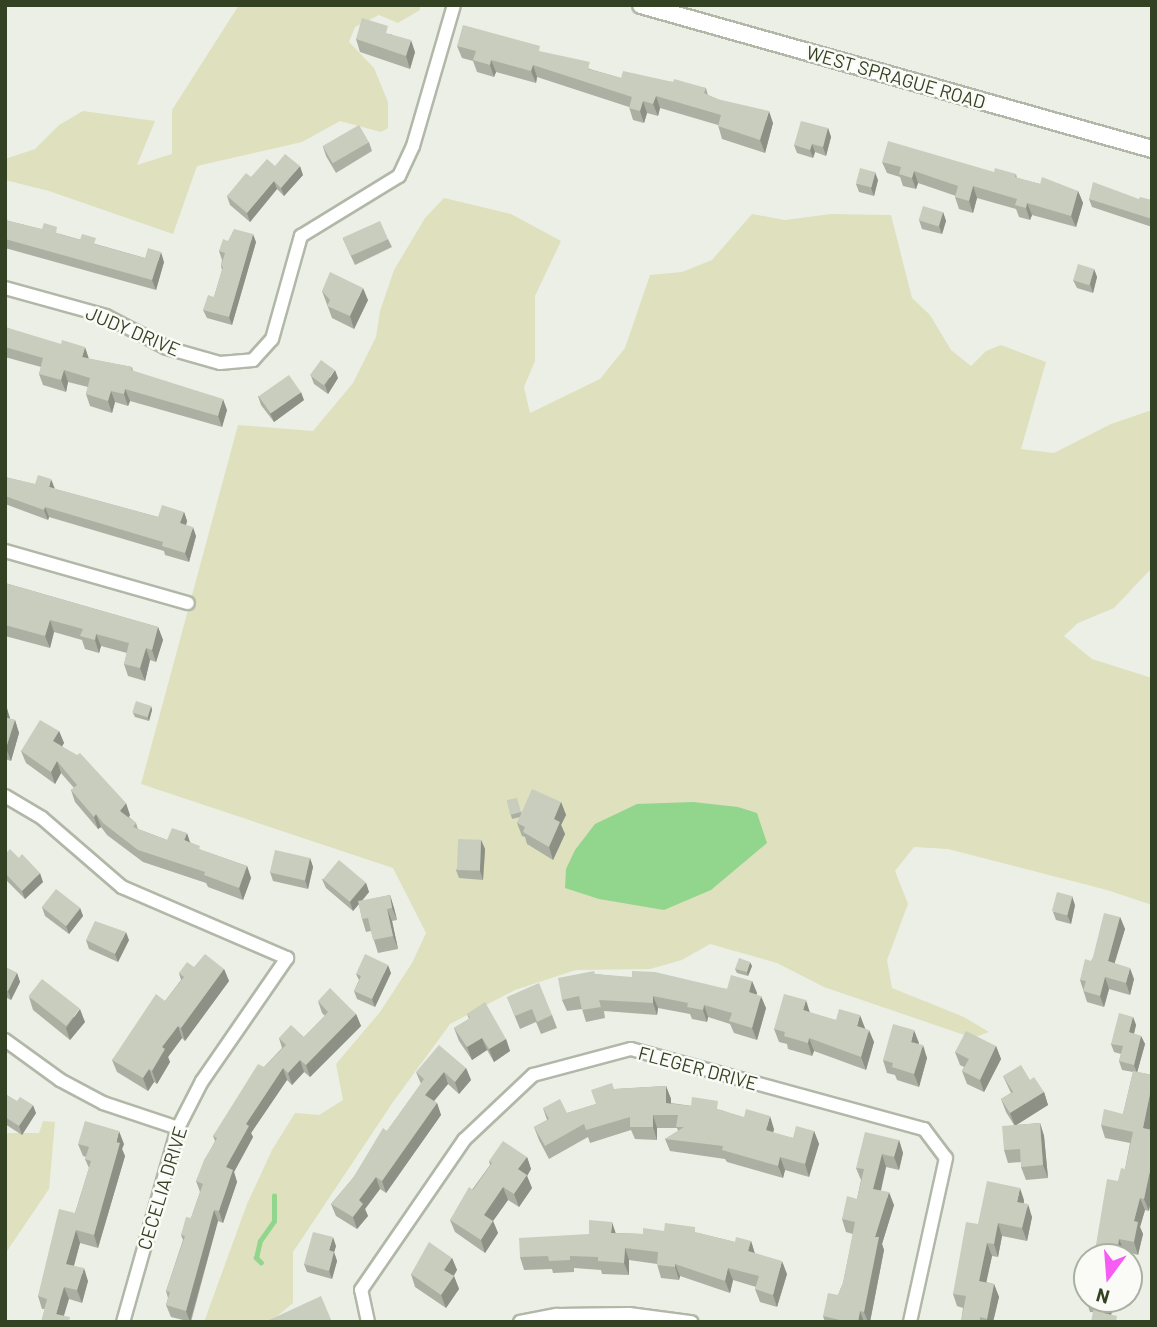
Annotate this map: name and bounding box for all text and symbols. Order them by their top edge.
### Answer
street label: WEST SPRAGUE ROAD [804,41,988,113]
street label: JUDY DRIVE [83,301,183,361]
street label: FLEGER DRIVE [636,1041,760,1095]
street label: CECELIA DRIVE [132,1124,192,1252]
north arrow [1073,1243,1143,1313]
text: N [1093,1284,1112,1310]

